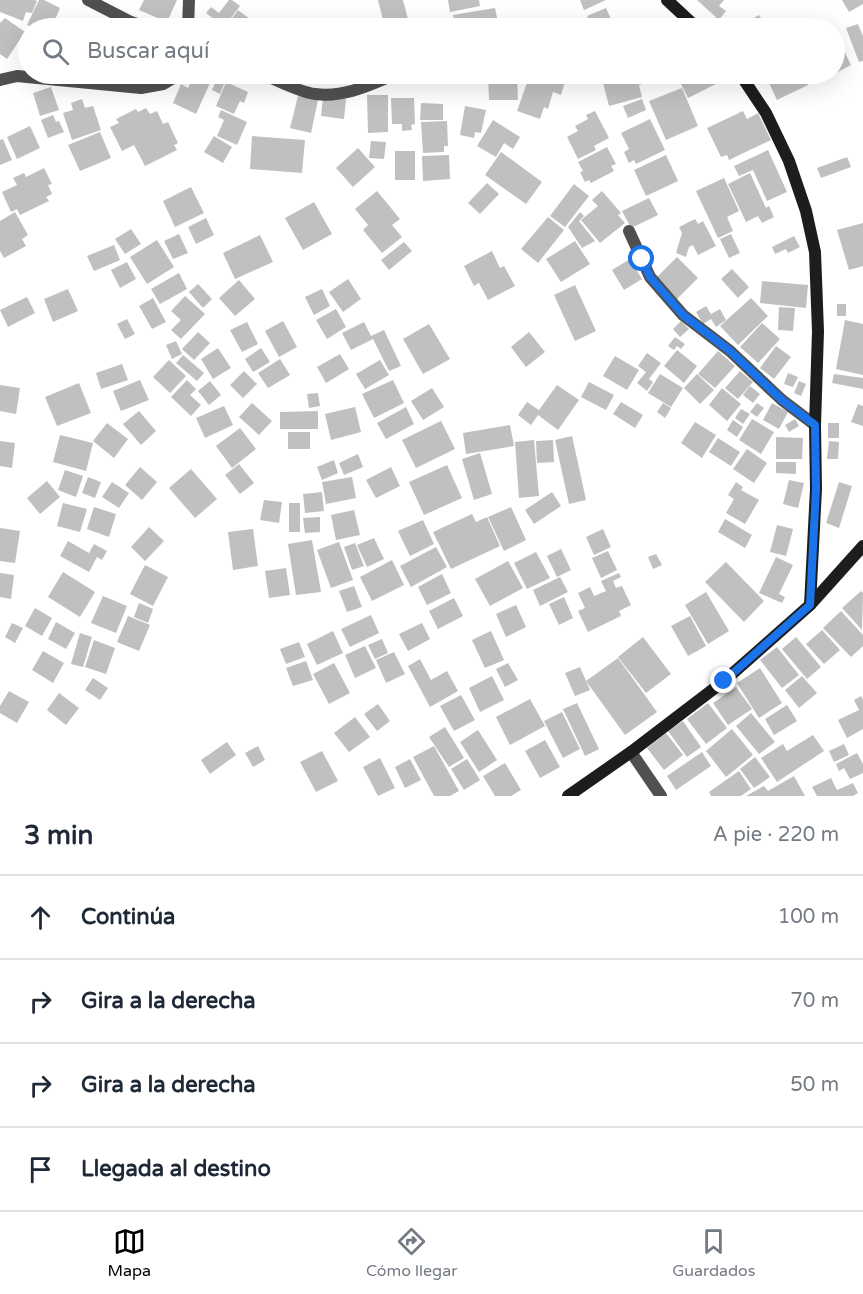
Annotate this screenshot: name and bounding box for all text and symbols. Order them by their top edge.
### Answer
search box [18,18,845,84]
icon: search [39,35,72,68]
text: Buscar aquí [87,38,209,64]
route start [628,245,654,271]
route end [710,667,736,693]
text: 3 min [24,820,93,851]
text: A pie · 220 m [713,823,839,847]
icon: ahead [24,901,57,934]
text: Continúa [81,904,175,930]
text: 100 m [778,905,839,929]
icon: right [24,985,57,1018]
text: Gira a la derecha [81,988,256,1014]
text: 70 m [790,989,839,1013]
icon: right [24,1069,57,1102]
text: Gira a la derecha [81,1072,256,1098]
text: 50 m [790,1073,839,1097]
icon: arrive [24,1153,57,1186]
text: Llegada al destino [81,1156,271,1182]
tab: Mapa [107,1225,151,1281]
tab: Cómo llegar [366,1225,457,1281]
tab: Guardados [672,1225,756,1281]

